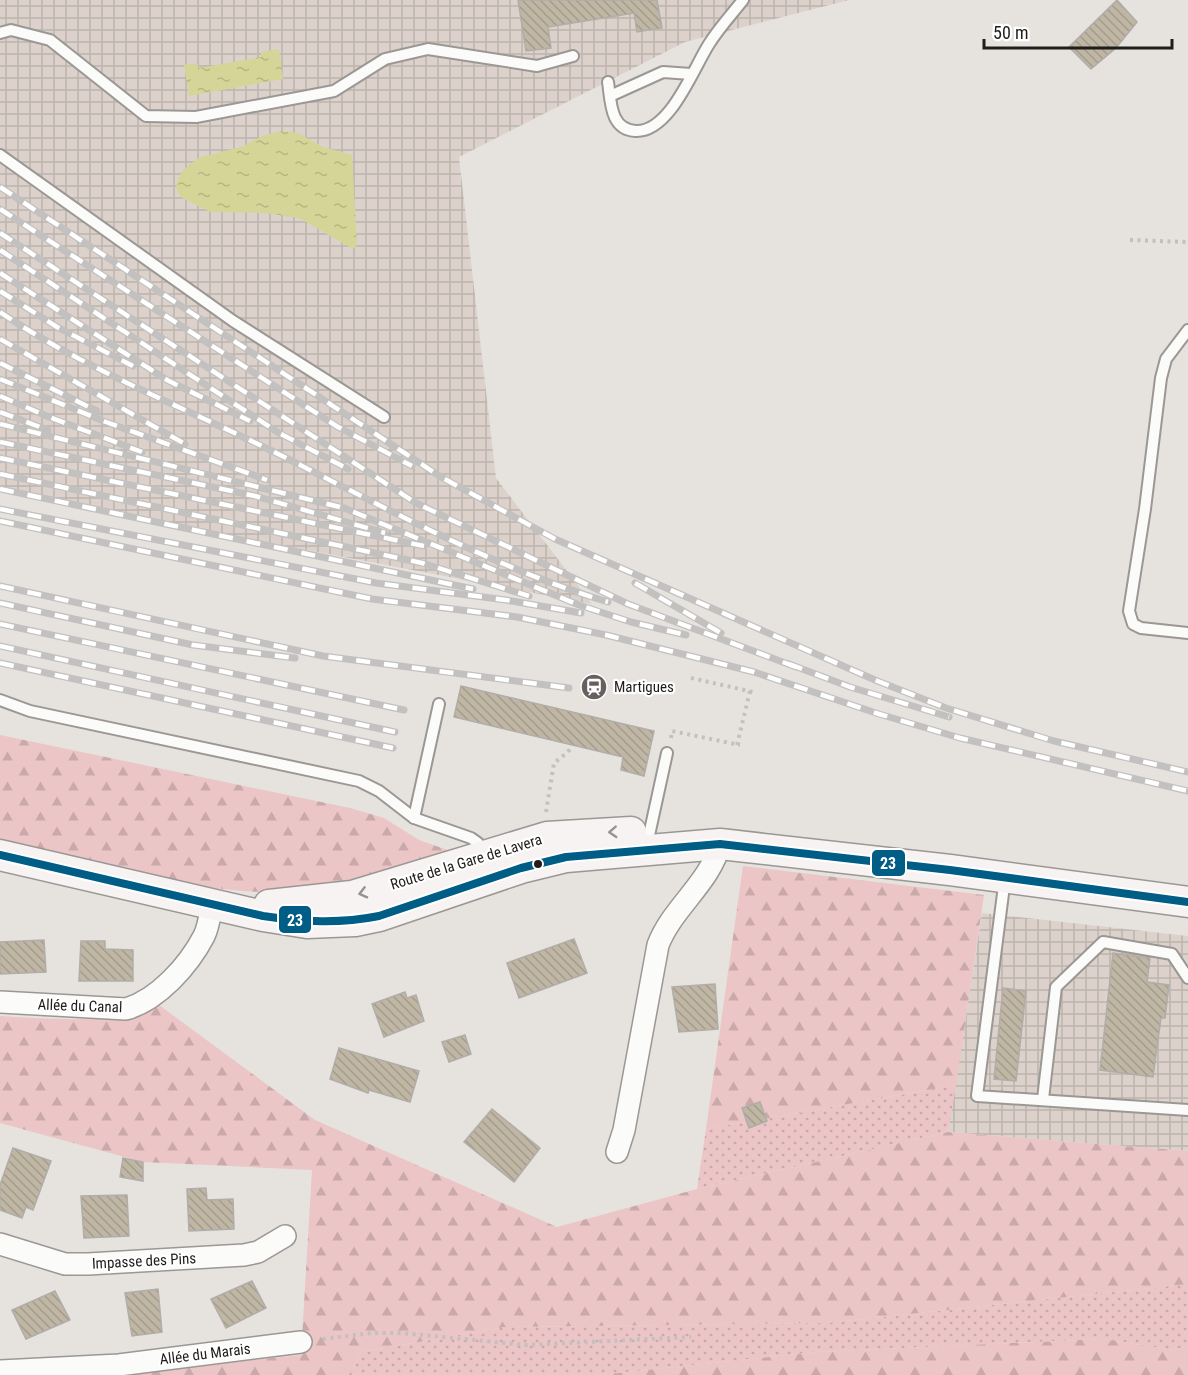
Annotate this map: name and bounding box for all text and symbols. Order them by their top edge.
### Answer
scale bar [984,12,1172,50]
text: 50 m [993,22,1028,43]
station icon: Martigues [579,672,609,702]
place label: Martigues [614,678,674,696]
one-way arrow [608,826,617,839]
street label: Route de la Gare de Lavera [388,830,544,894]
line badge: 23 [871,849,906,877]
text: 23 [880,854,896,873]
unlabelled marker [532,858,544,870]
one-way arrow [358,885,368,898]
line badge: 23 [278,905,312,934]
text: 23 [287,911,303,930]
street label: Allée du Canal [37,996,123,1016]
street label: Impasse des Pins [91,1249,197,1273]
street label: Allée du Marais [159,1339,252,1369]

